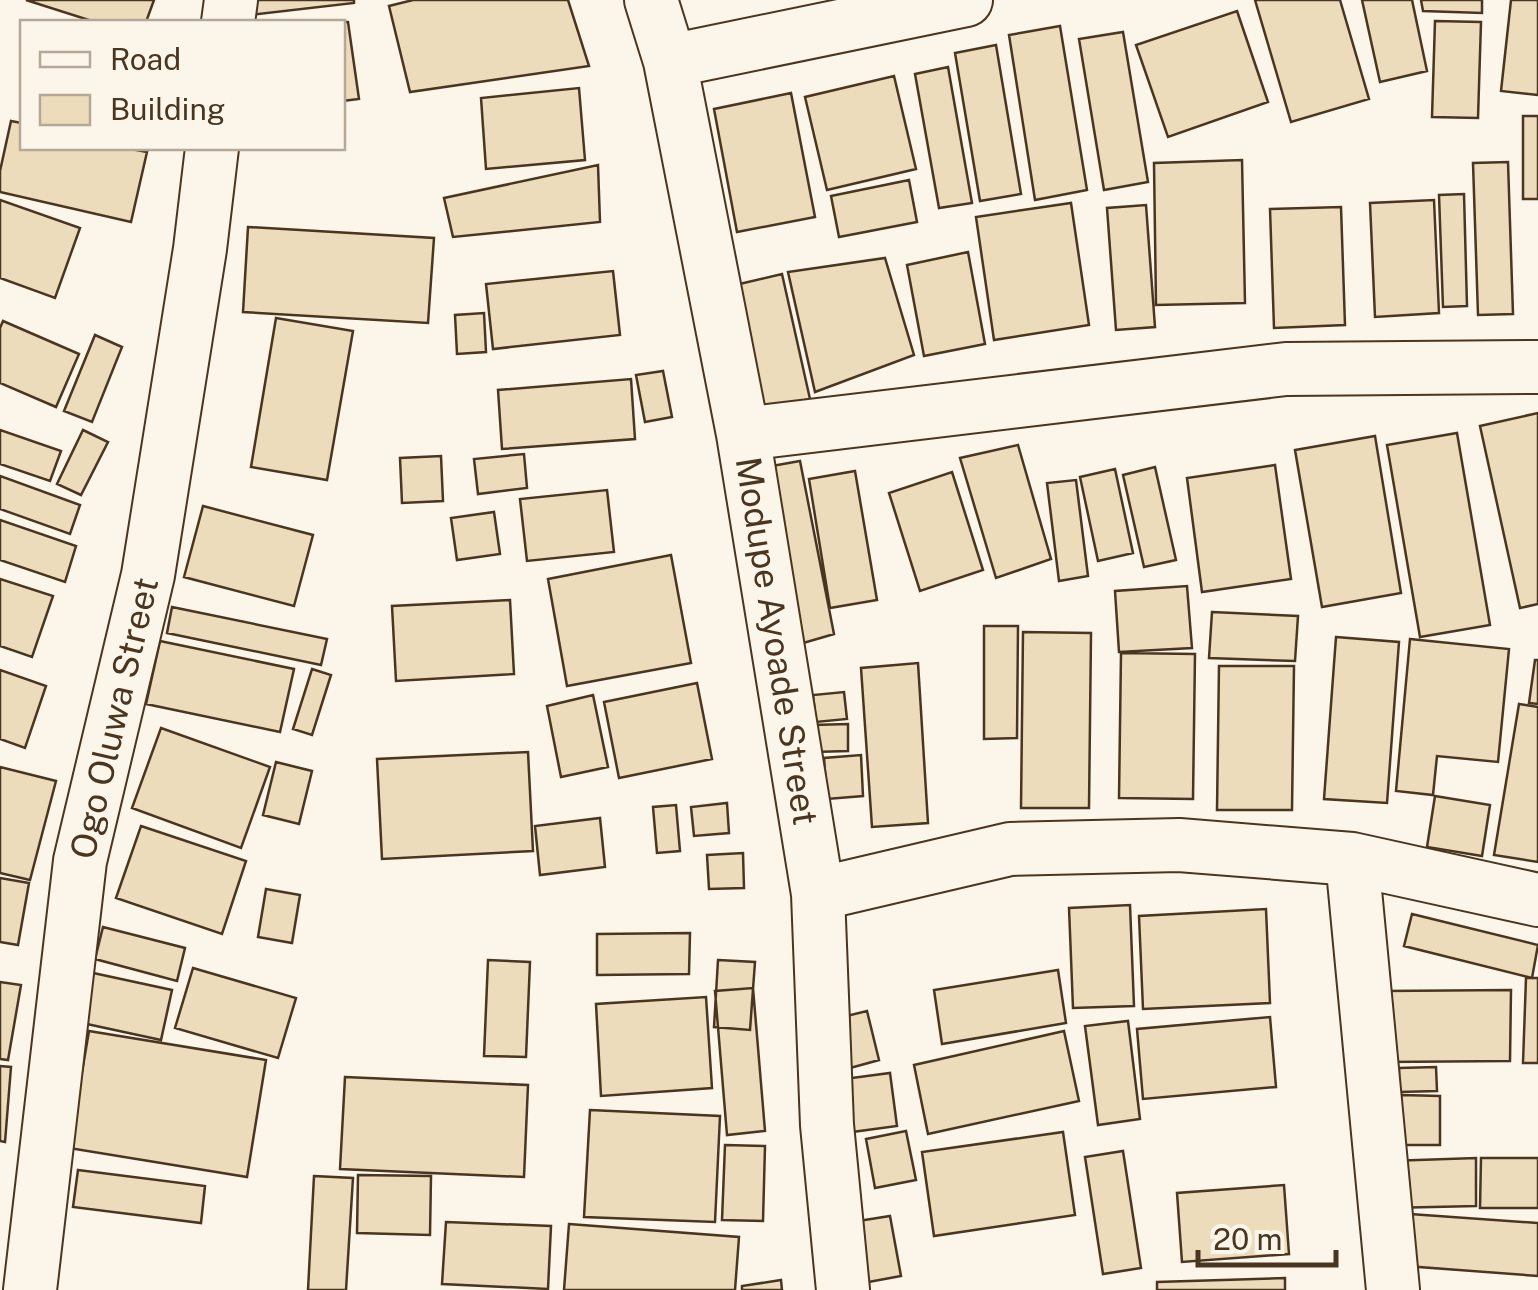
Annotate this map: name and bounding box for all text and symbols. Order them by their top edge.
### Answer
legend [20,20,345,150]
text: Road [110,41,181,77]
text: Building [110,91,225,127]
street label: Modupe Ayoade Street [728,454,826,828]
street label: Ogo Oluwa Street [62,573,166,863]
scale bar [1198,1205,1336,1267]
text: 20 m [1213,1221,1282,1257]

